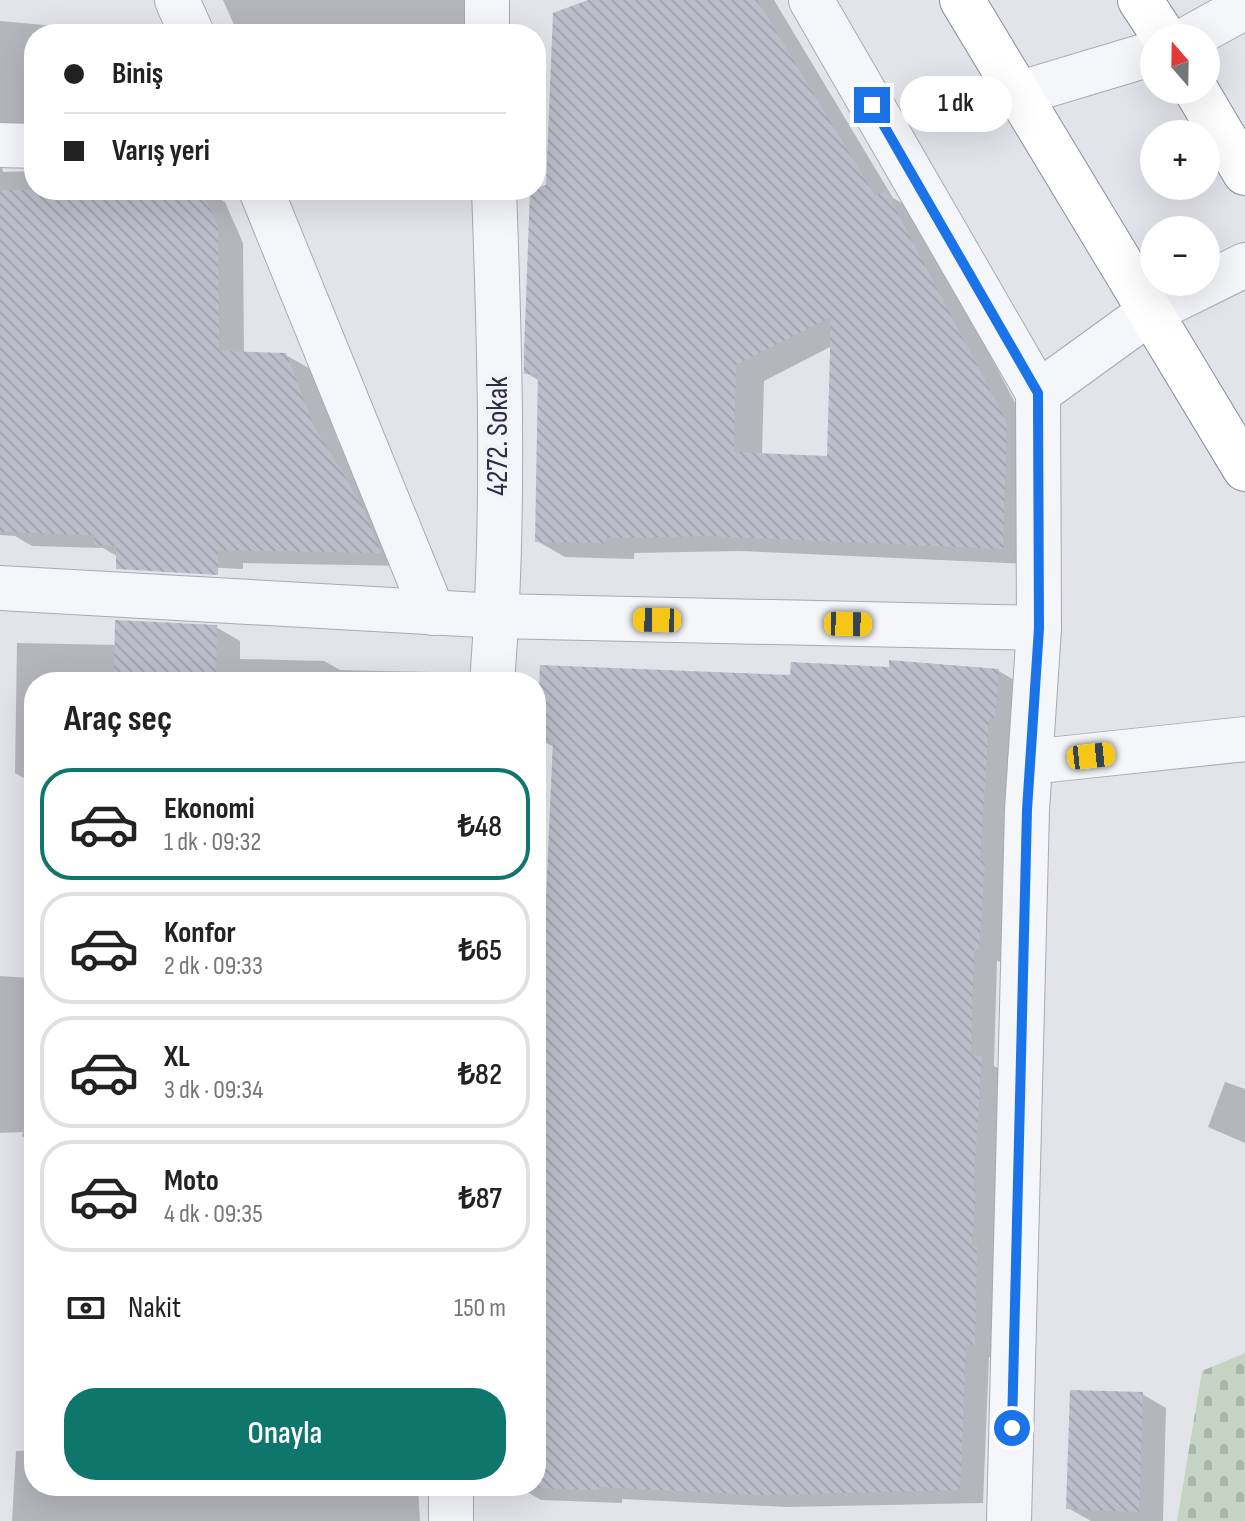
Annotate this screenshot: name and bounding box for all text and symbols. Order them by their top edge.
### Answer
north arrow [1140,24,1220,104]
map controls [1140,24,1220,296]
text: Biniş [112,56,163,92]
callout: 1 dk [900,77,1012,133]
route end [854,87,890,123]
text: 1 dk [938,88,974,119]
button: + [1140,120,1220,200]
text: Varış yeri [112,133,210,169]
button: − [1140,216,1220,296]
street label: 4272. Sokak [480,376,516,496]
car [633,608,681,632]
car [824,612,872,636]
text: Araç seç [64,698,172,741]
car [1066,742,1116,770]
icon: car [68,788,140,860]
text: Ekonomi [164,791,255,827]
text: ₺48 [458,809,502,845]
text: 1 dk · 09:32 [164,827,261,858]
icon: car [68,912,140,984]
text: Konfor [164,915,236,951]
text: ₺65 [458,933,502,969]
text: 2 dk · 09:33 [164,951,263,982]
icon: car [68,1036,140,1108]
text: XL [164,1039,190,1075]
text: ₺82 [458,1057,502,1093]
text: 3 dk · 09:34 [164,1075,263,1106]
icon: car [68,1160,140,1232]
text: Moto [164,1163,219,1199]
text: ₺87 [459,1181,502,1217]
text: 4 dk · 09:35 [164,1199,263,1230]
icon: cash [64,1286,108,1330]
text: Nakit [128,1290,181,1326]
text: 150 m [454,1293,506,1324]
button: Onayla [64,1388,506,1480]
route start [994,1410,1030,1446]

